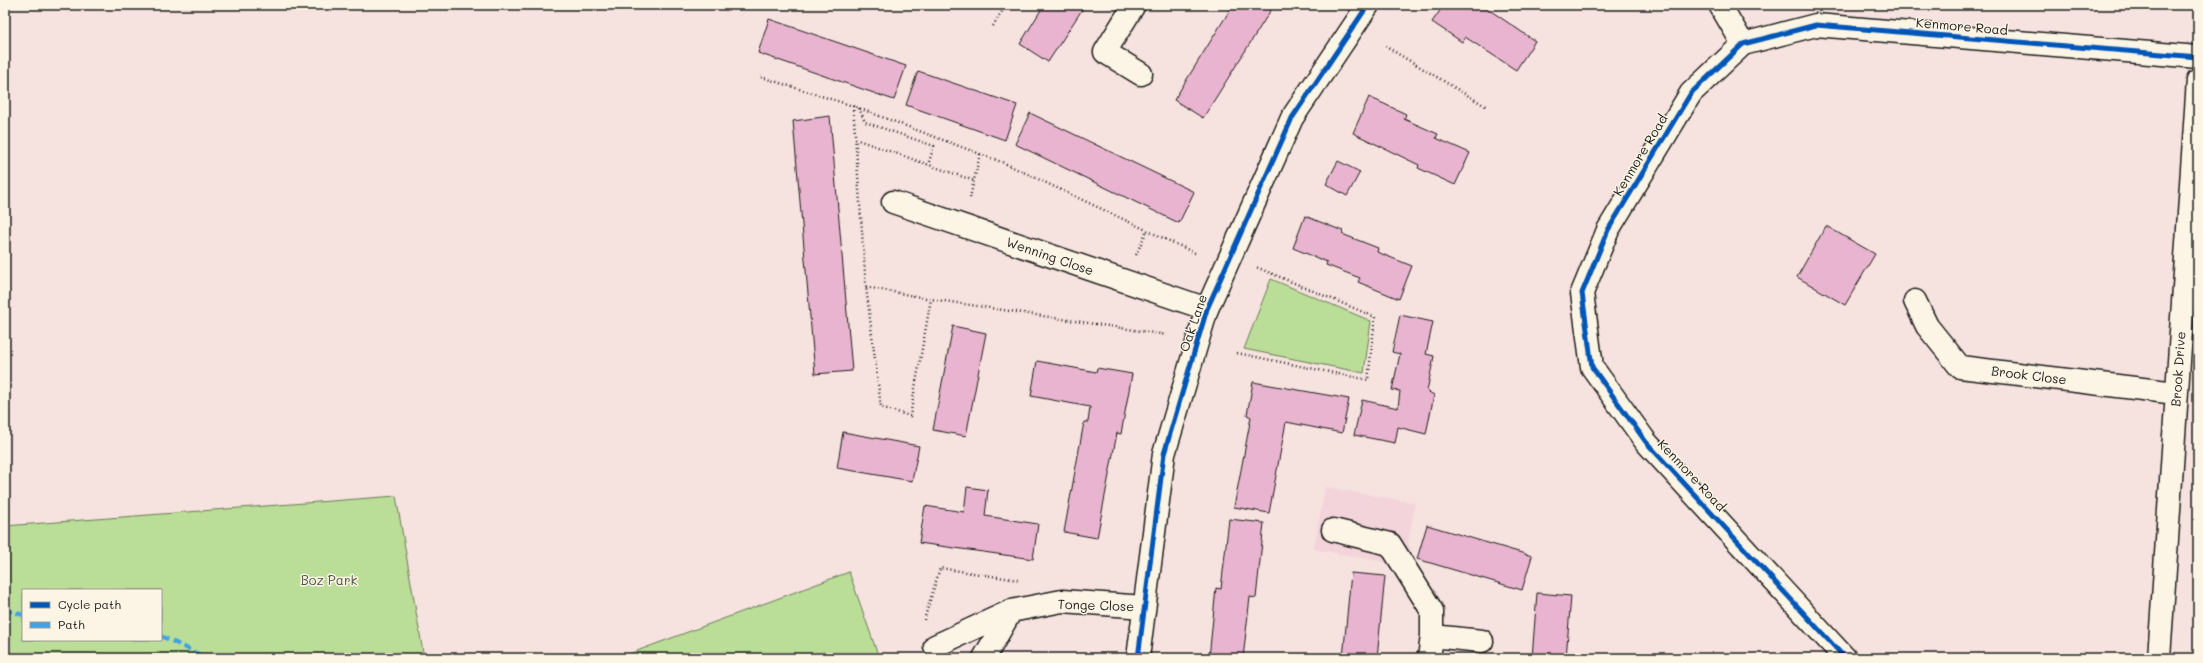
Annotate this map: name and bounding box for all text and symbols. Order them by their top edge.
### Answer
street label: Kenmore Road [1915,13,2009,38]
street label: Kenmore Road [1609,111,1671,199]
street label: Wenning Close [1004,233,1096,278]
street label: Oak Lane [1175,292,1210,354]
street label: Brook Drive [2166,331,2189,407]
street label: Brook Close [1990,361,2068,388]
street label: Kenmore Road [1655,435,1730,514]
park label: Boz Park [301,571,357,588]
legend [22,589,162,641]
street label: Tonge Close [1057,595,1135,614]
text: Cycle path [58,596,121,612]
text: Path [58,616,85,632]

